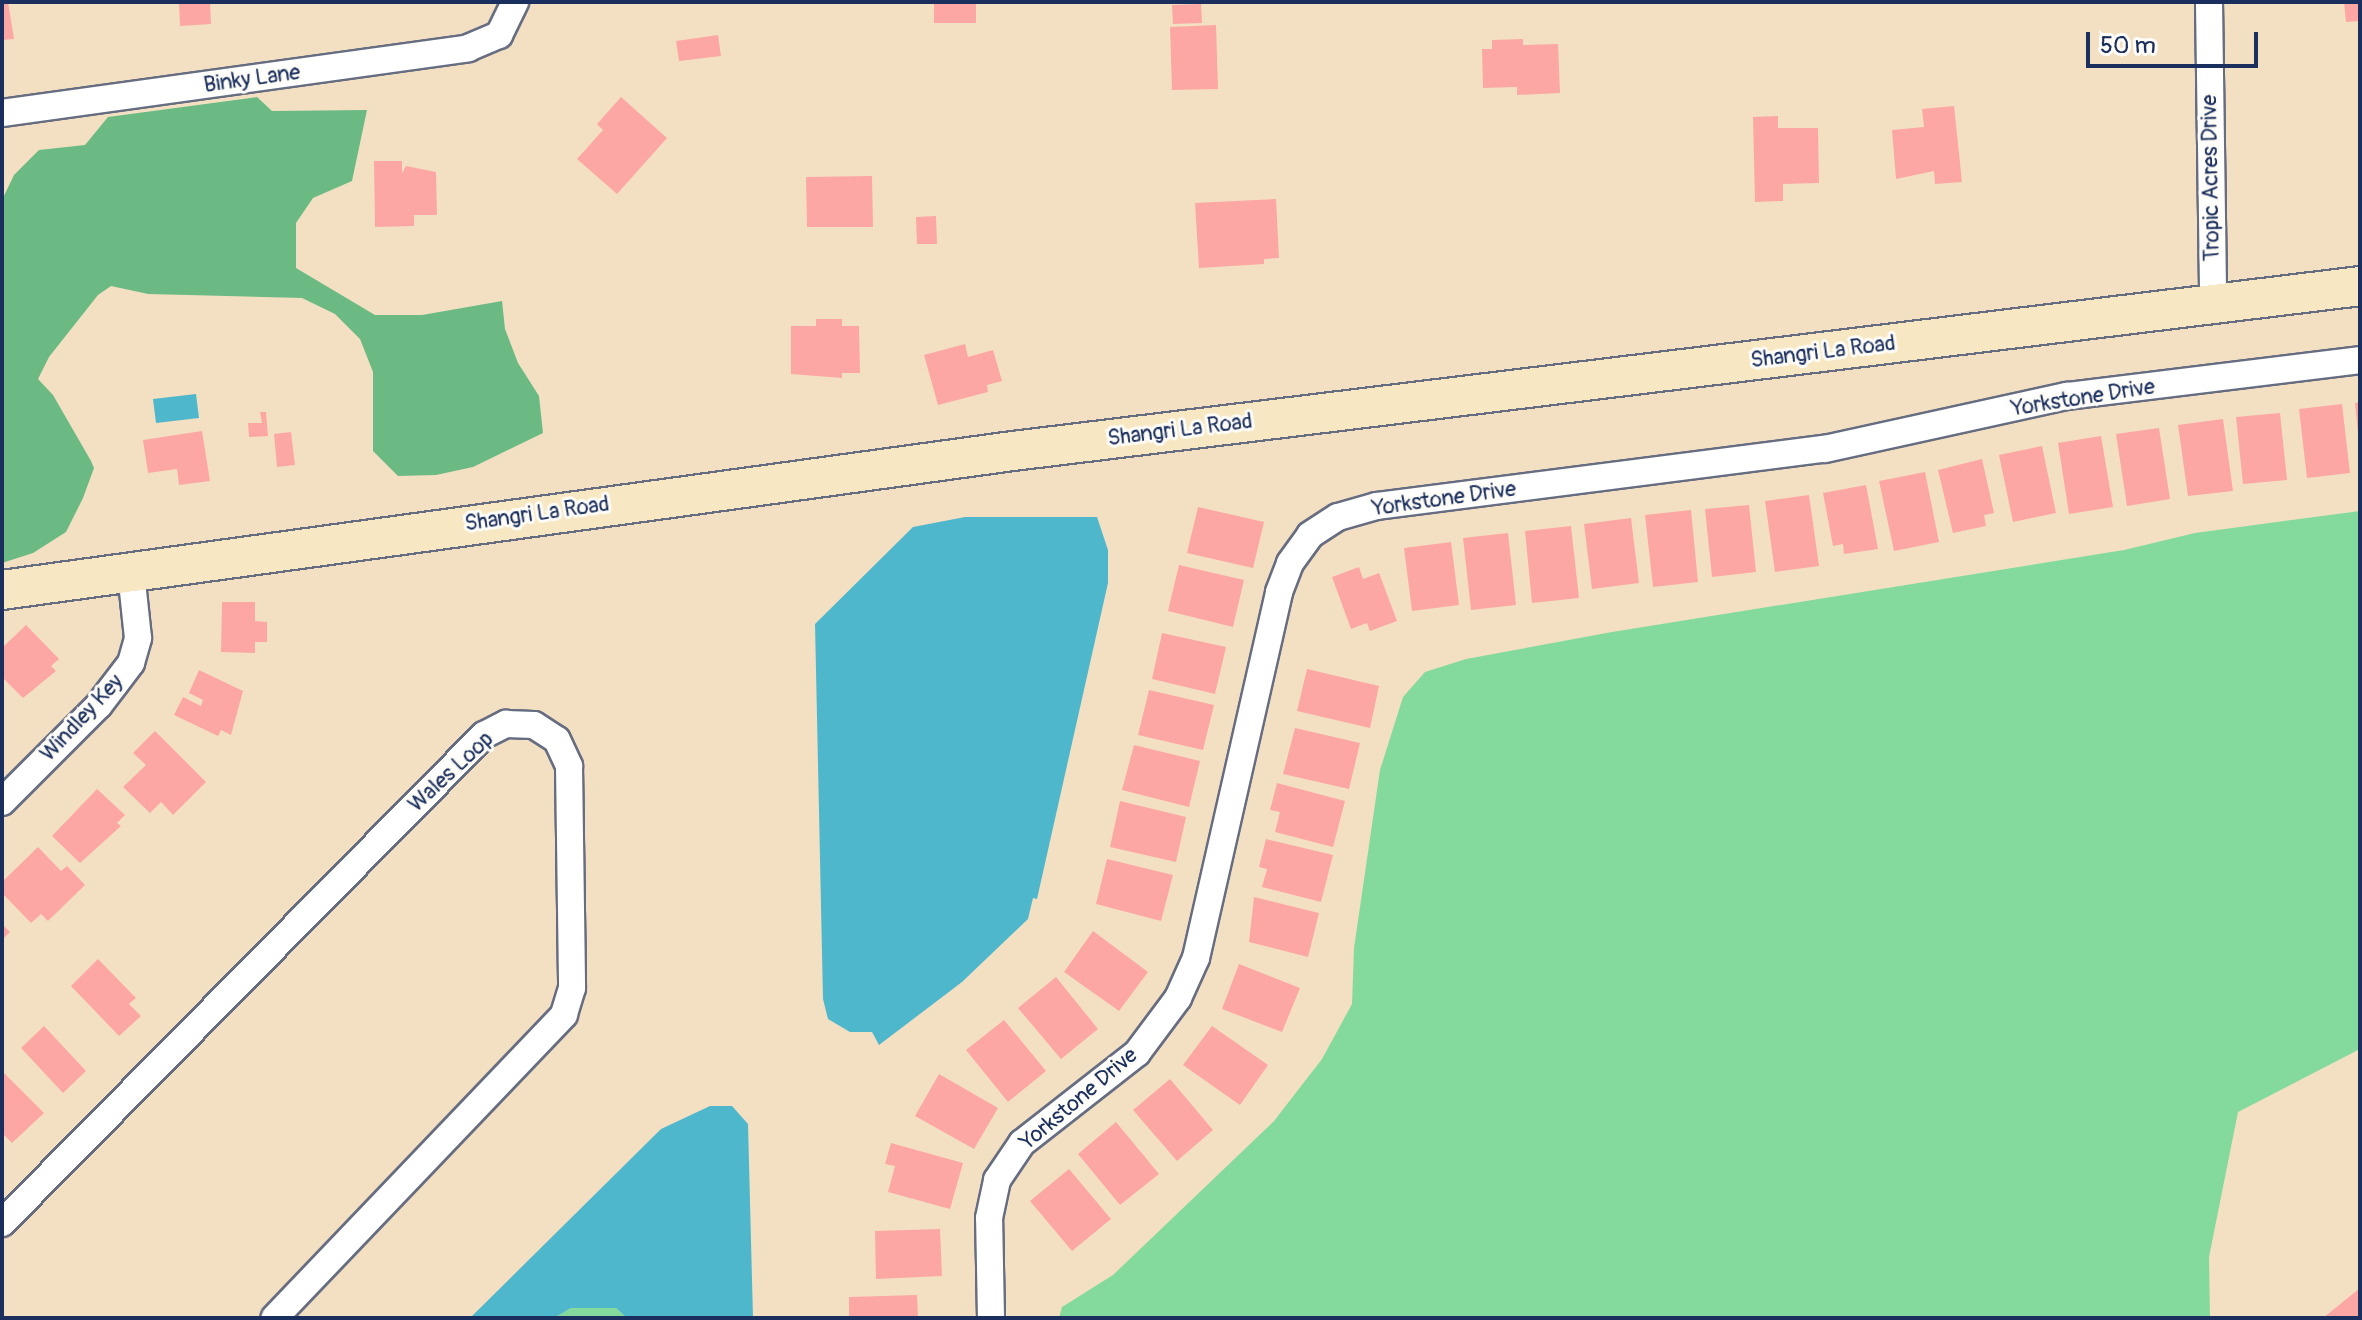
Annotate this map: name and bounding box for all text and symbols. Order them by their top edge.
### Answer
scale bar [2090,16,2262,66]
text: 50 m [2100,31,2156,60]
street label: Binky Lane [202,59,302,99]
street label: Tropic Acres Drive [2196,95,2226,261]
street label: Shangri La Road [1749,330,1897,374]
street label: Yorkstone Drive [2009,374,2157,422]
street label: Shangri La Road [1106,408,1254,452]
street label: Yorkstone Drive [1370,476,1518,522]
street label: Shangri La Road [463,491,611,537]
street label: Windley Key [35,669,129,767]
street label: Wales Loop [403,726,499,818]
street label: Yorkstone Drive [1015,1042,1143,1156]

